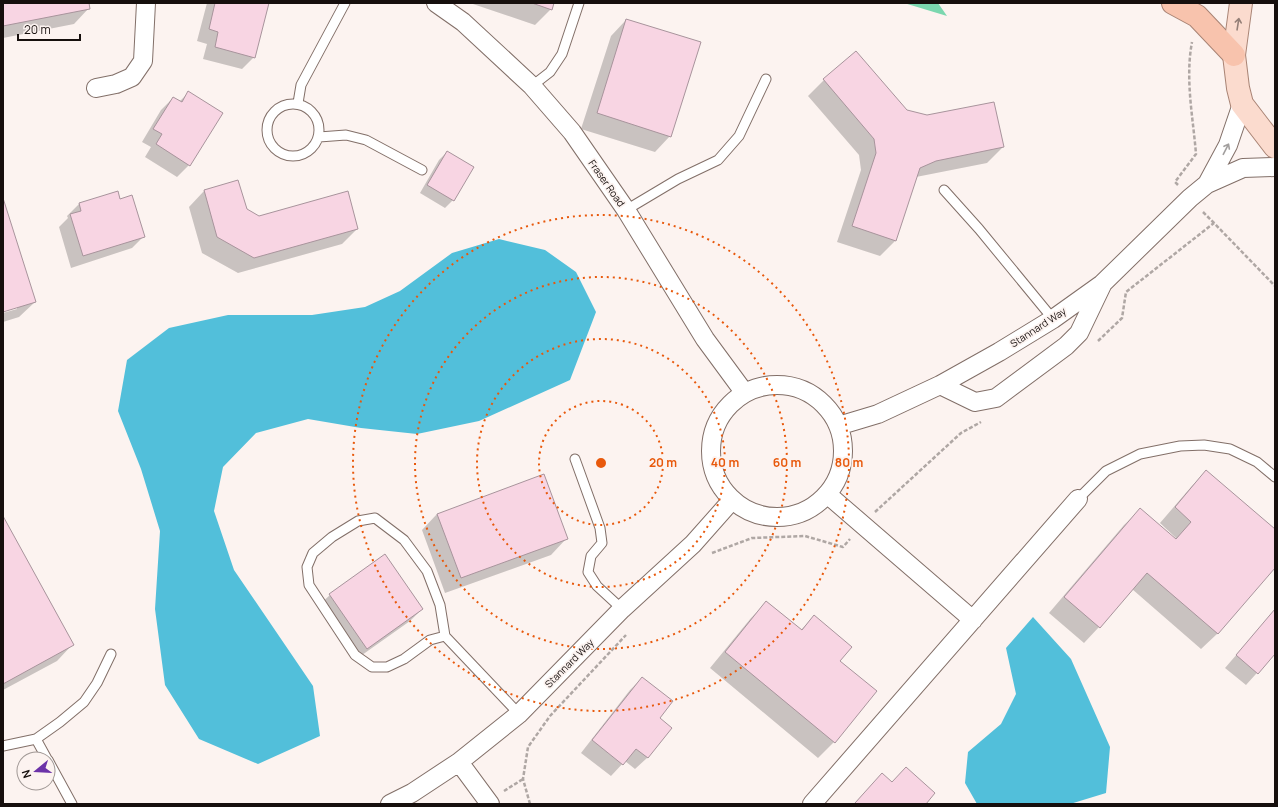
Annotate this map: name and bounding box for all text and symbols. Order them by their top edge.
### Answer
scale bar [18,16,80,42]
one-way arrow [1234,18,1242,31]
text: 20 m [24,21,51,38]
one-way arrow [1223,144,1230,156]
street label: Fraser Road [586,157,628,209]
street label: Stannard Way [1007,303,1069,350]
text: 20 m [649,454,677,471]
text: 40 m [711,454,739,471]
text: 60 m [773,454,801,471]
text: 80 m [835,454,863,471]
centre of rings [594,456,608,470]
street label: Stannard Way [541,635,597,691]
north arrow [16,751,56,791]
text: N [18,768,34,780]

